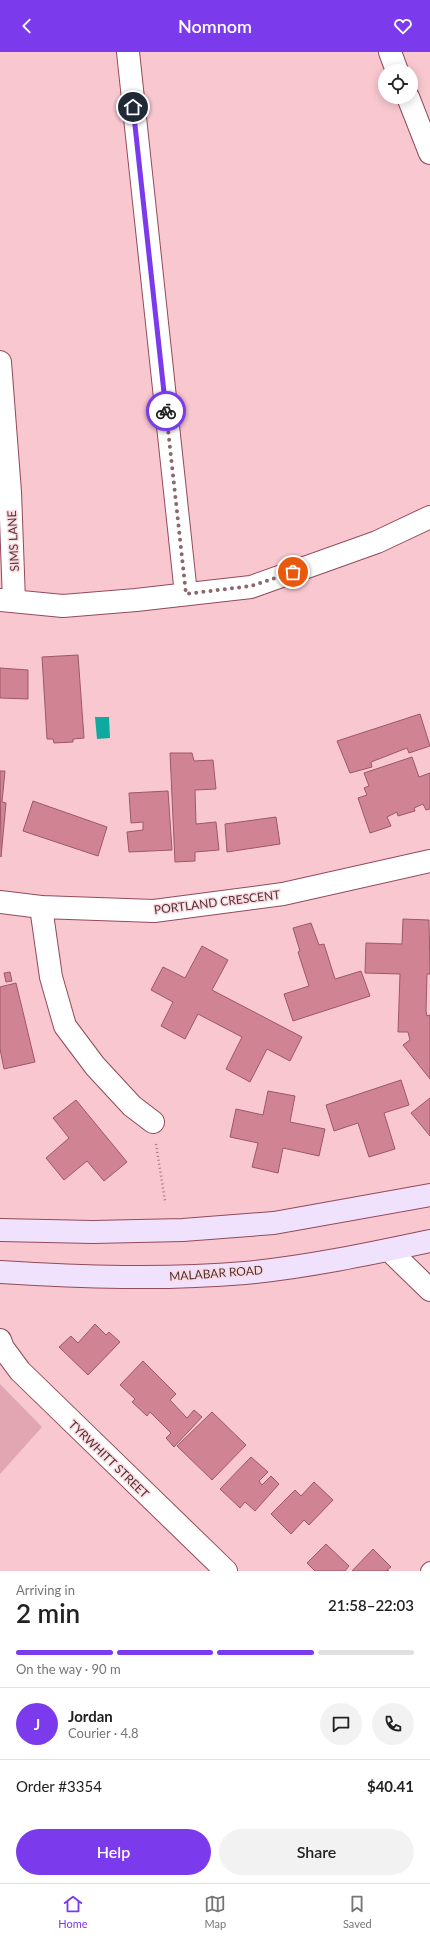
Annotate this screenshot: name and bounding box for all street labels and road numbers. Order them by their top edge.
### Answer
street label: SIMS LANE [4,510,22,572]
street label: PORTLAND CRESCENT [153,887,281,917]
street label: MALABAR ROAD [169,1262,263,1284]
street label: TYRWHITT STREET [66,1417,152,1501]

